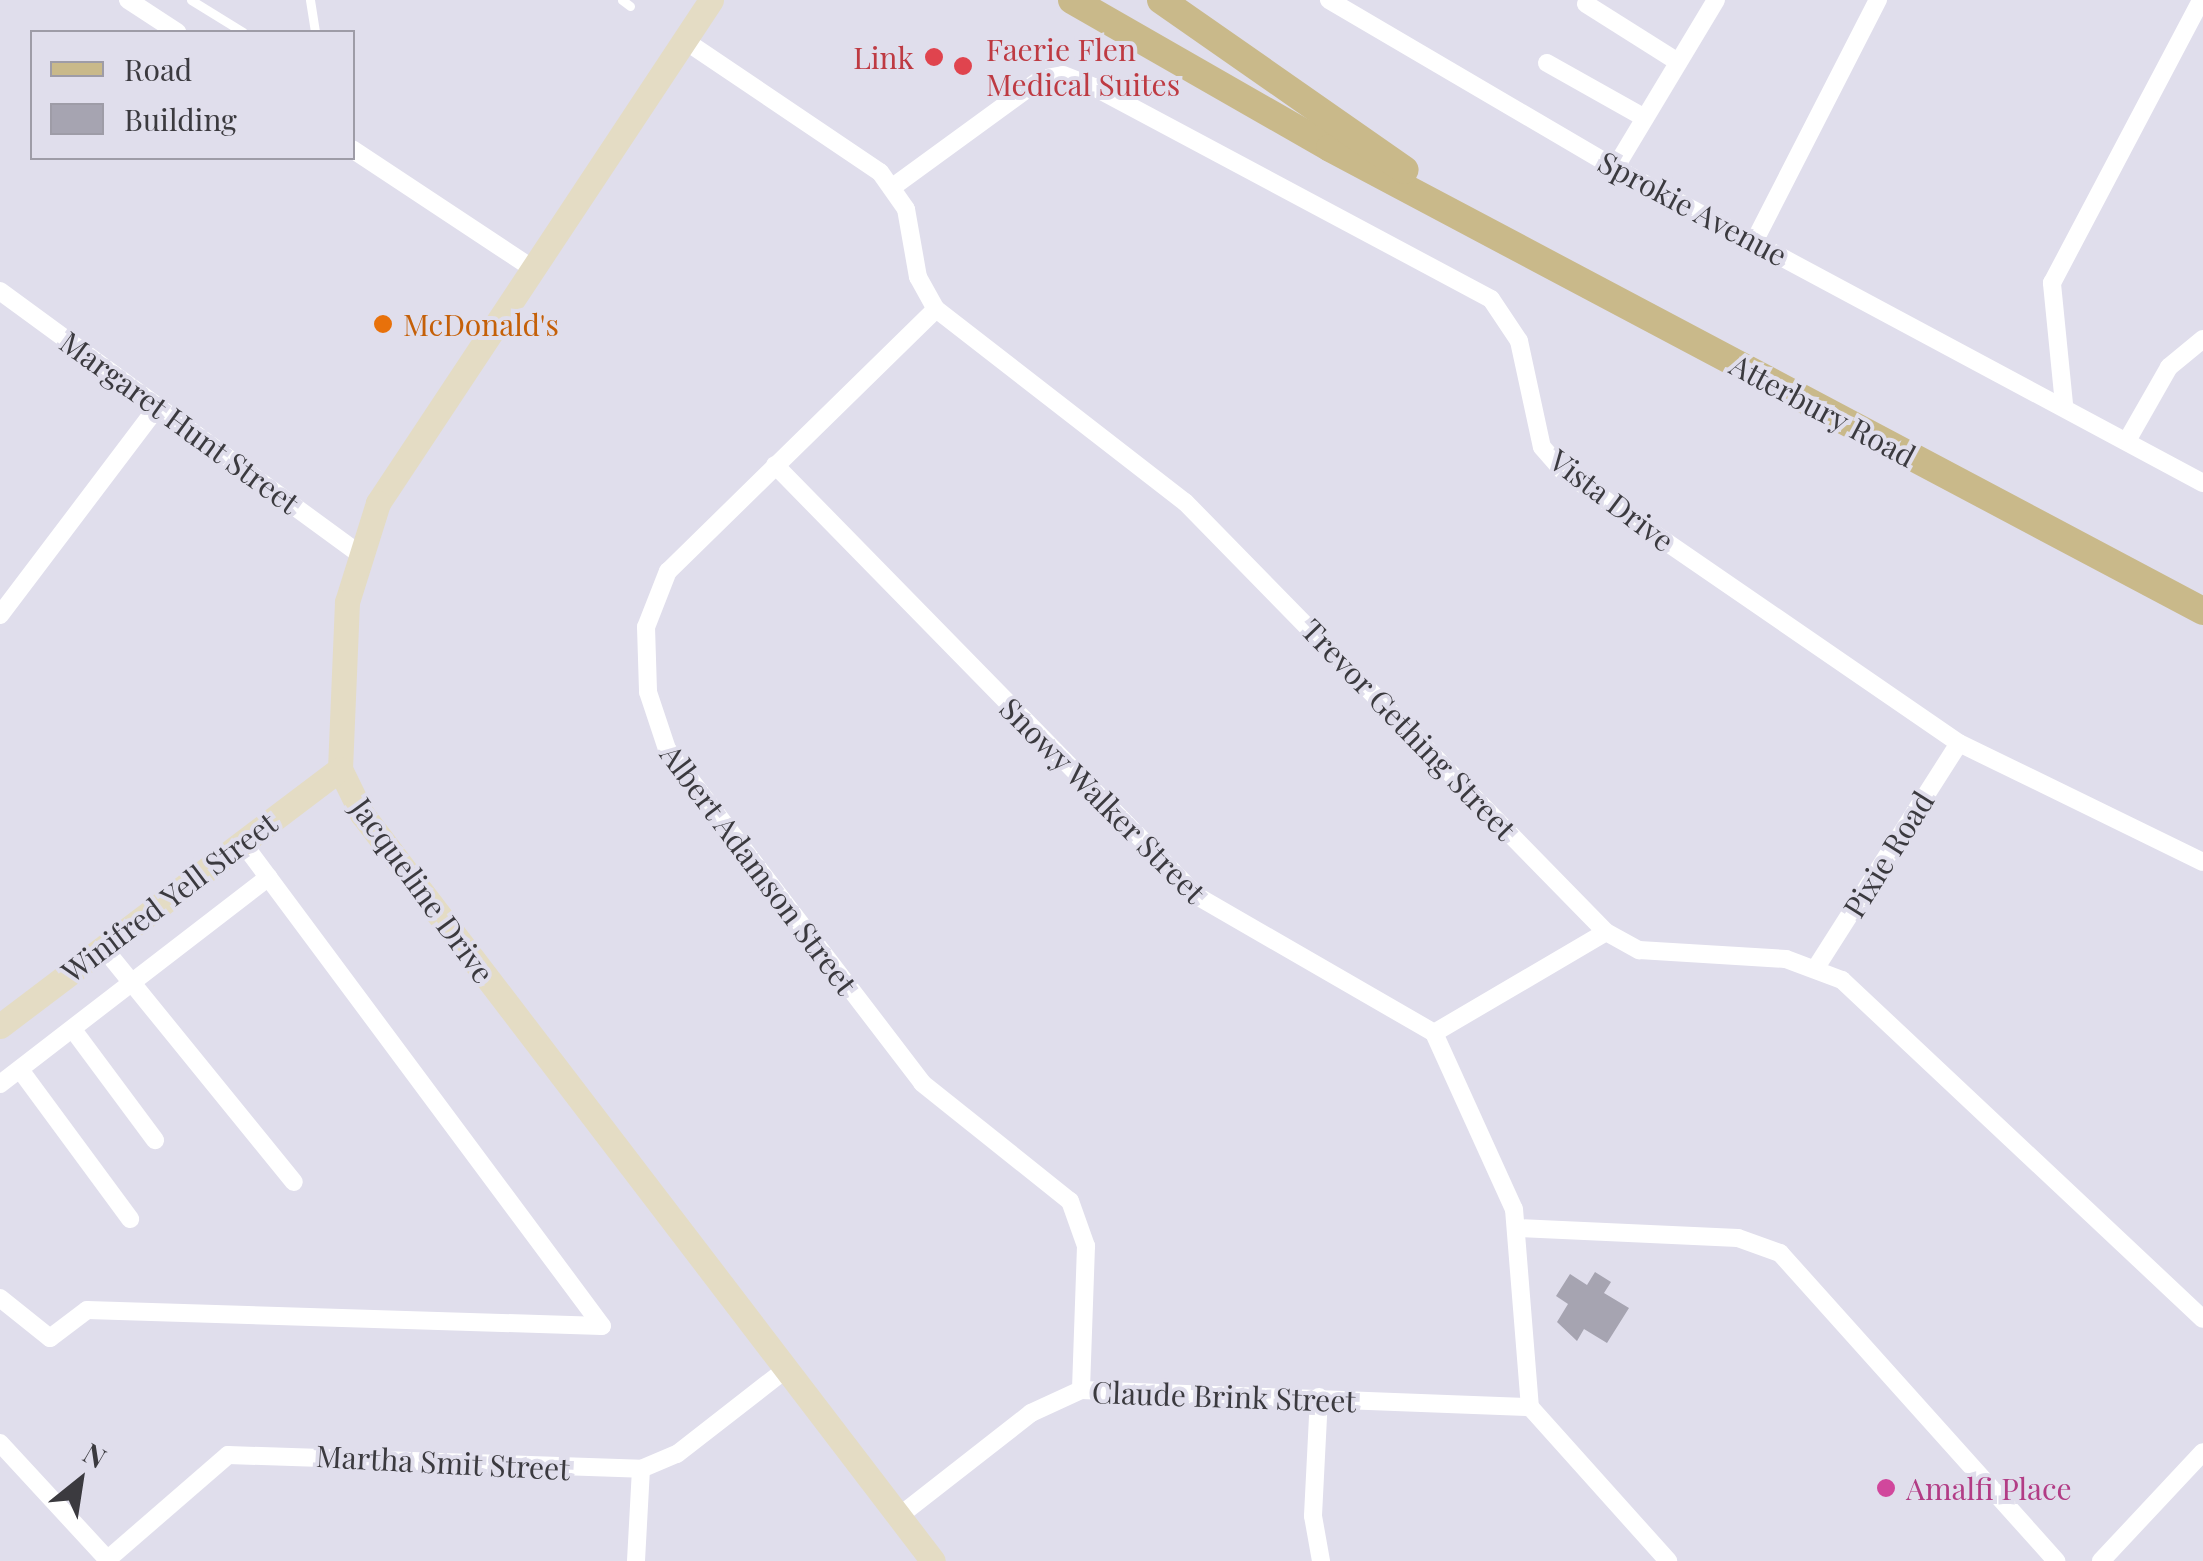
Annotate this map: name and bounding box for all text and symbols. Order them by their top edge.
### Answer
legend [30,30,355,160]
place label: Faerie Flen Medical Suites [986,31,1180,102]
place label: Link [853,39,914,75]
marker: Link [923,46,945,68]
text: Road [124,49,192,89]
marker: Faerie Flen Medical Suites [950,53,976,79]
text: Building [124,99,237,139]
street label: Sprokie Avenue [1592,143,1794,273]
place label: McDonald's [403,306,559,342]
marker: McDonald's [372,313,394,335]
street label: Margaret Hunt Street [53,323,307,521]
street label: Atterbury Road [1724,346,1922,474]
street label: Vista Drive [1543,441,1681,559]
street label: Trevor Gething Street [1294,611,1524,847]
street label: Snowy Walker Street [992,689,1214,911]
street label: Albert Adamson Street [653,737,865,1001]
street label: Pixie Road [1835,784,1941,924]
street label: Jacqueline Drive [344,791,502,989]
street label: Winifred Yell Street [54,804,284,990]
street label: Claude Brink Street [1091,1373,1357,1419]
north arrow [30,1431,130,1531]
text: N [77,1434,113,1476]
street label: Martha Smit Street [315,1437,571,1487]
place label: Amalfi Place [1906,1470,2072,1506]
marker: Amalfi Place [1875,1477,1897,1499]

